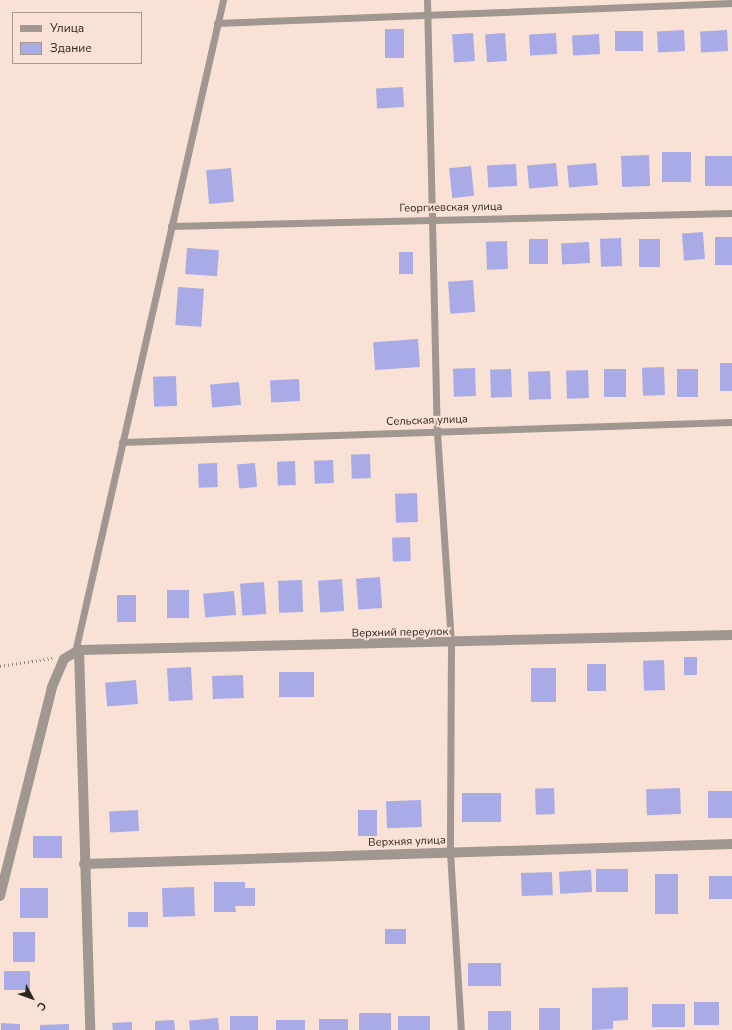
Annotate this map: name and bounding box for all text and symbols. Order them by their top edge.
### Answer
legend [12,12,142,64]
text: Улица [50,20,84,36]
text: Здание [50,40,92,56]
street label: Георгиевская улица [399,201,503,215]
street label: Сельская улица [386,413,468,429]
street label: Верхний переулок [352,626,448,640]
street label: Верхняя улица [368,834,446,850]
north arrow [12,978,52,1018]
text: С [33,998,50,1014]

